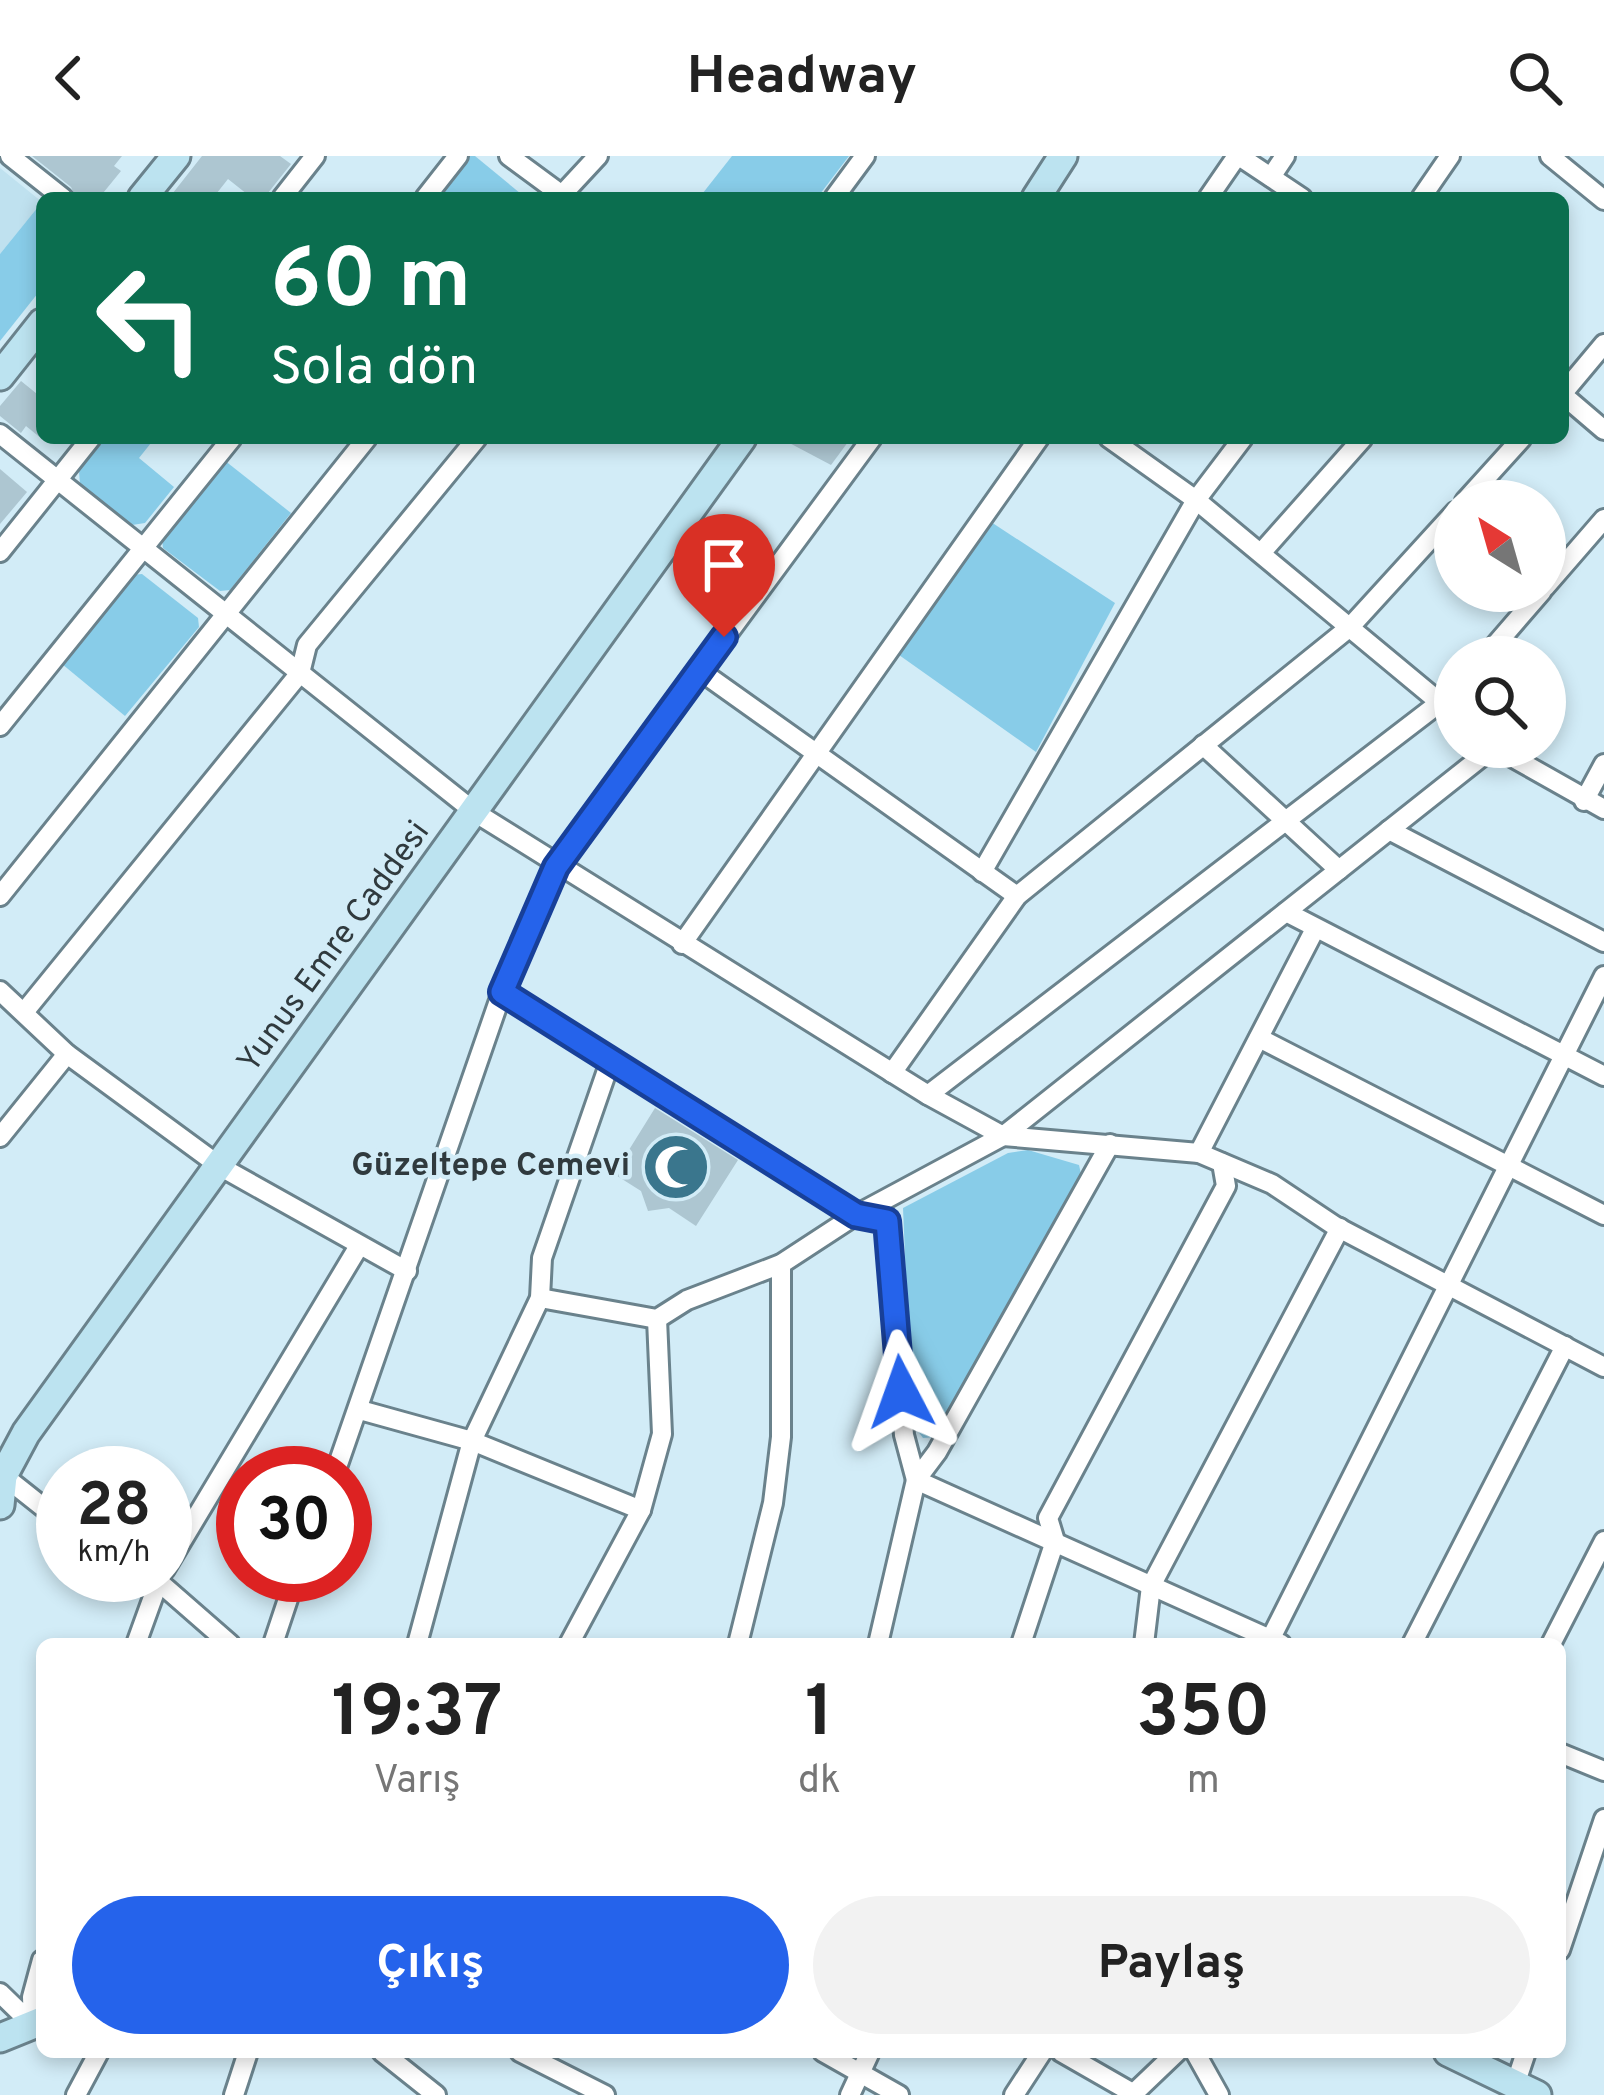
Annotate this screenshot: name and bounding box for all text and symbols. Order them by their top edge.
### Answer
text: Headway [687,44,917,113]
icon: back [36,45,102,111]
icon: search [1502,45,1568,111]
text: 60 m [270,231,471,337]
icon: left [72,240,228,396]
text: Sola dön [270,335,478,404]
north arrow [1434,480,1566,612]
map controls [1434,480,1566,768]
pin [673,514,775,637]
icon: arrive [691,532,757,598]
button: search [1434,636,1566,768]
street label: Yunus Emre Caddesi [229,814,441,1082]
mosque icon: Güzeltepe Cemevi [641,1132,711,1202]
place label: Güzeltepe Cemevi [351,1146,630,1188]
position arrow [838,1329,964,1455]
speed limit sign: 30 [216,1446,372,1602]
text: 28 [77,1471,151,1547]
text: km/h [78,1535,150,1572]
text: 19:37 [331,1670,503,1762]
text: 1 [805,1670,834,1762]
text: 350 [1136,1670,1271,1762]
text: Varış [374,1758,461,1807]
text: dk [798,1758,841,1807]
text: m [1187,1758,1220,1807]
button: Çıkış [72,1896,789,2034]
button: Paylaş [813,1896,1530,2034]

